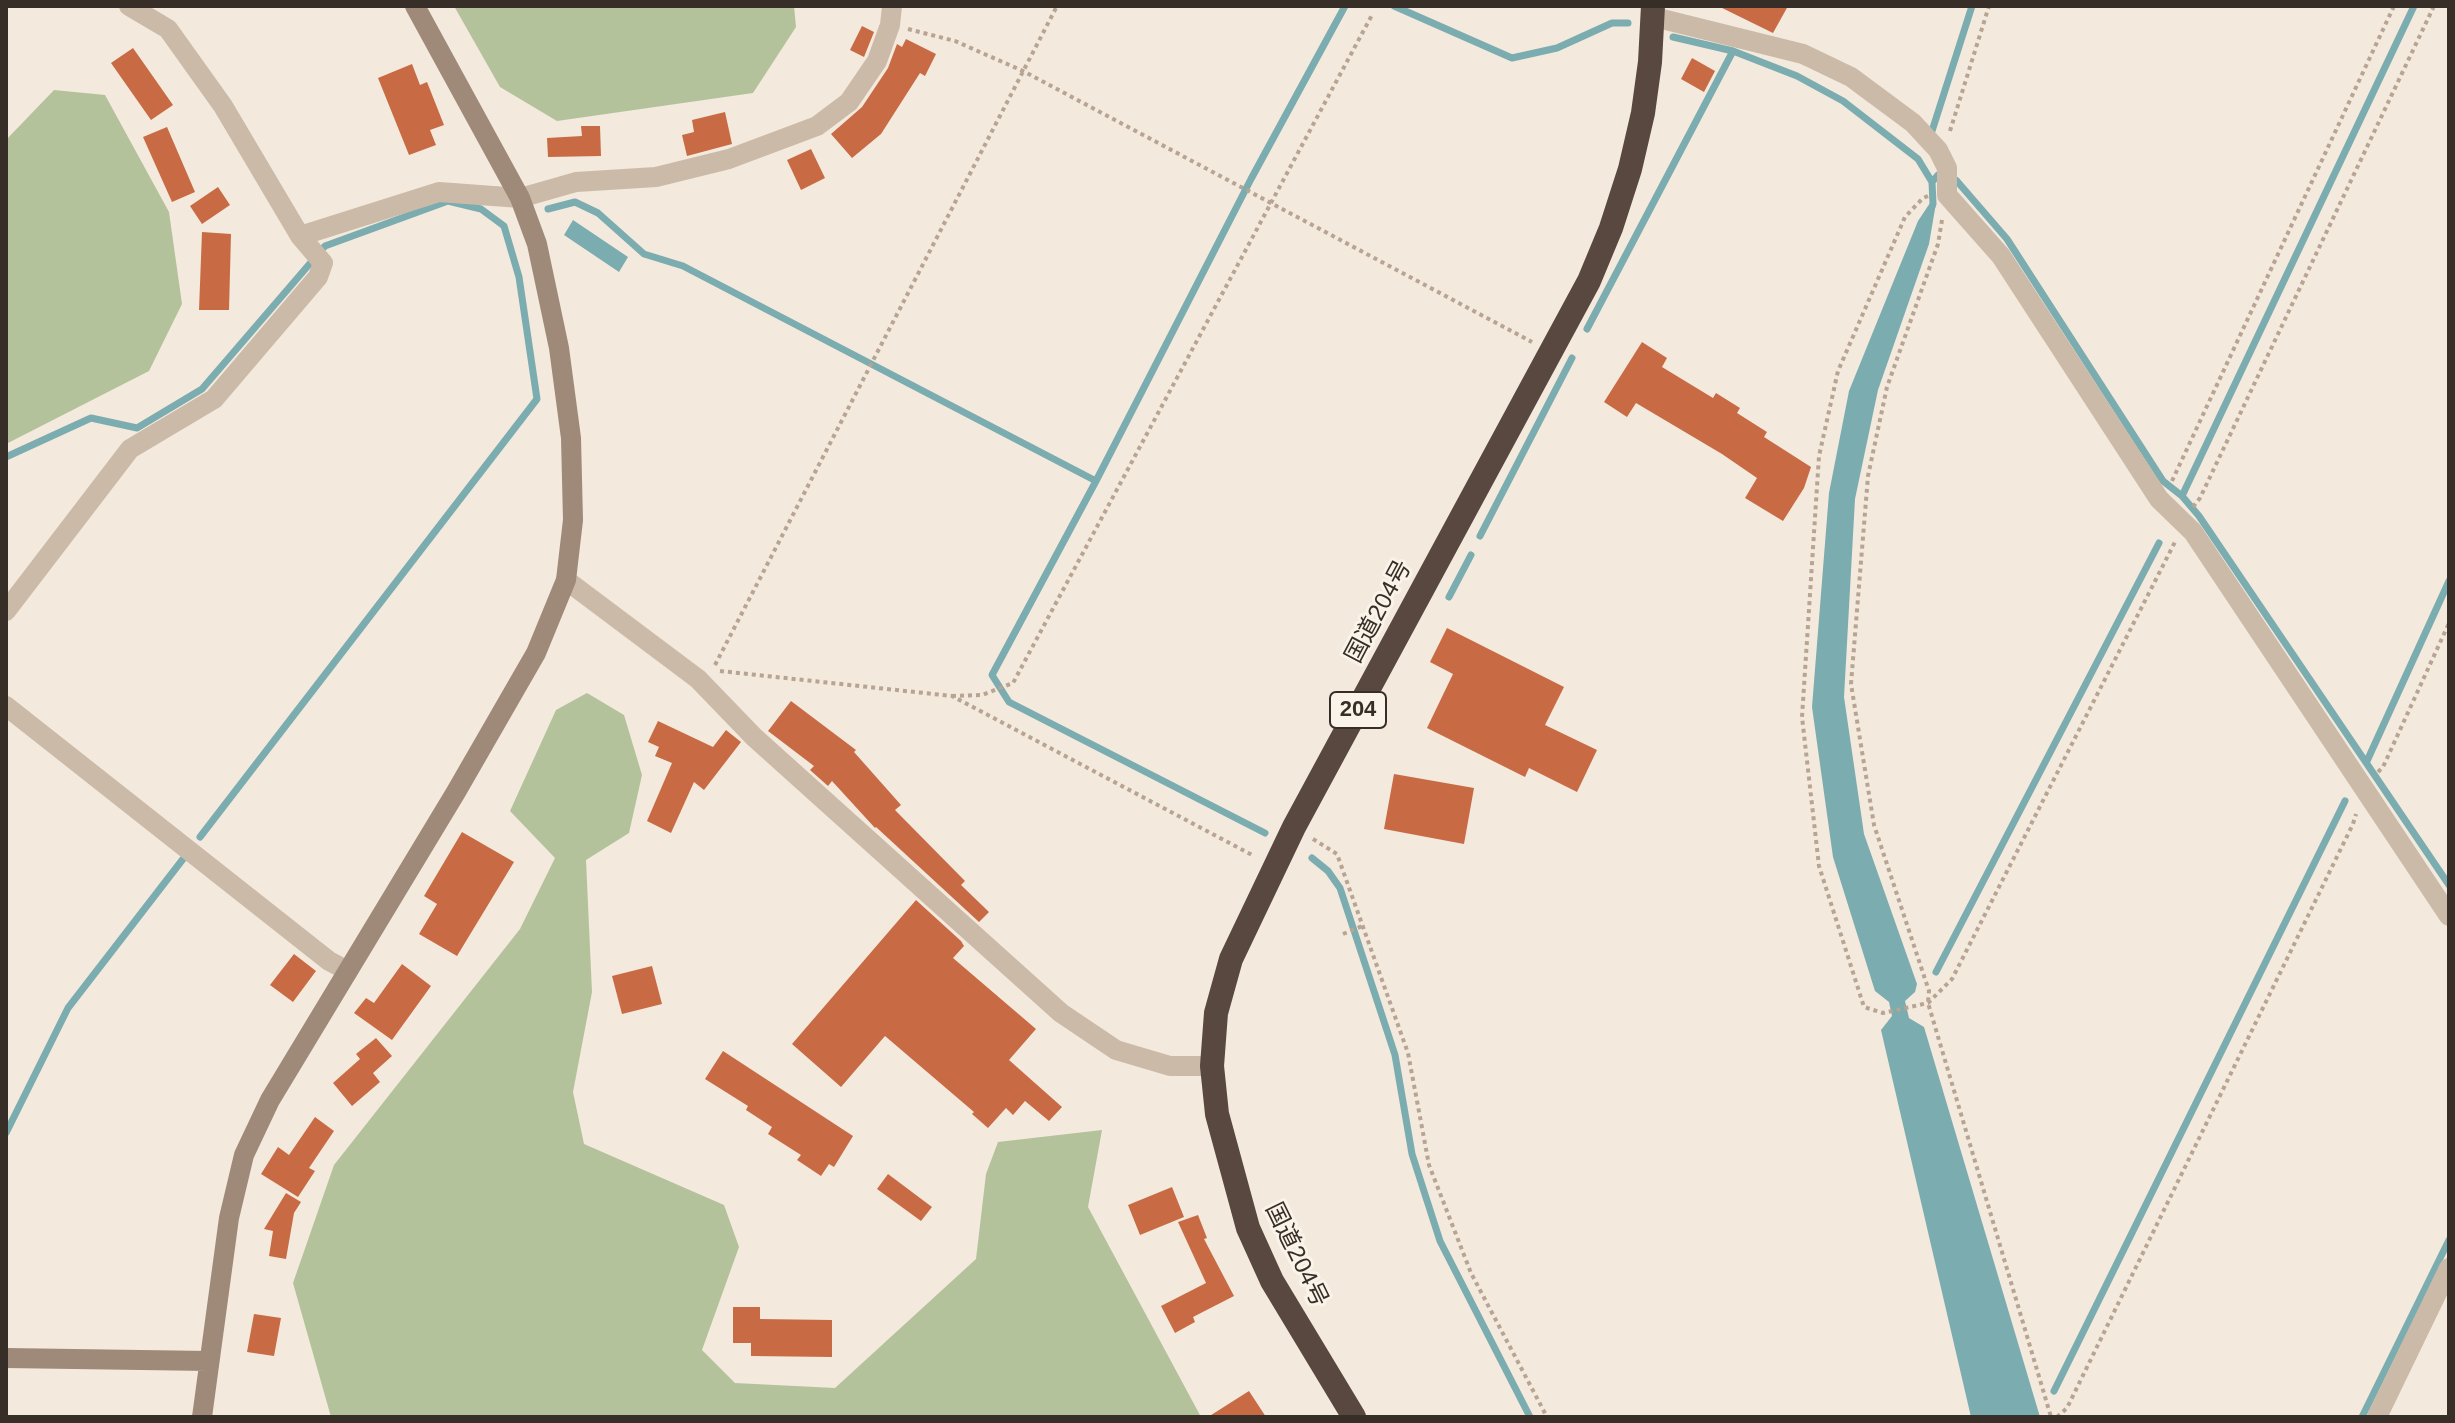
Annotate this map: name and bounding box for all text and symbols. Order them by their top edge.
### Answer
street label: 国道204号 [1340,556,1418,668]
road number: 204 [1330,692,1386,728]
street label: 国道204号 [1258,1198,1334,1312]

